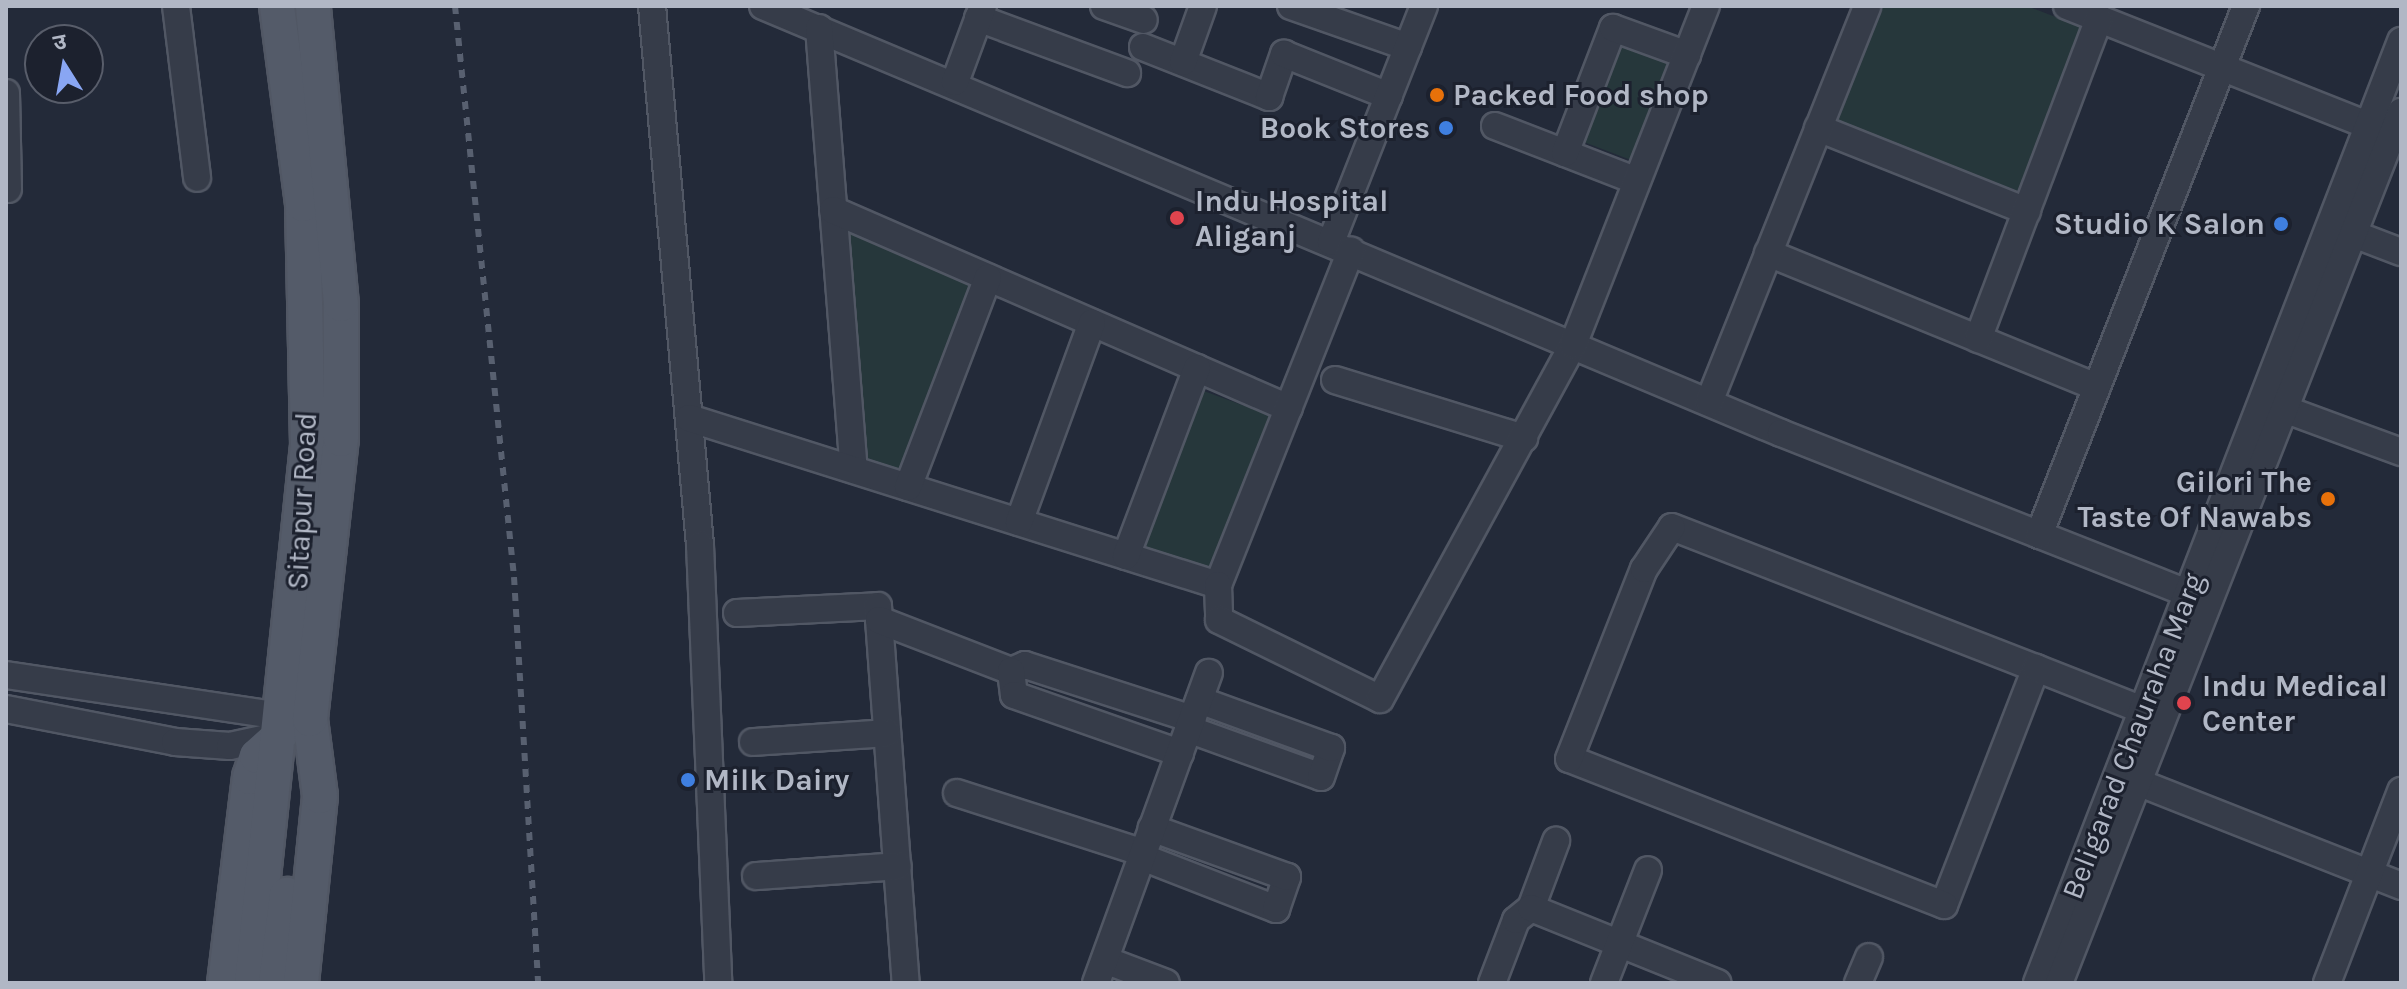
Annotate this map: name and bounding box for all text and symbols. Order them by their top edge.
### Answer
north arrow [24,24,104,104]
text: उ [51,28,69,56]
place label: Packed Food shop [1453,77,1709,113]
marker: Packed Food shop [1428,86,1446,104]
place label: Book Stores [1260,110,1430,146]
marker: Book Stores [1437,119,1455,137]
place label: Indu Hospital Aliganj [1195,183,1388,254]
place label: Studio K Salon [2054,206,2265,242]
marker: Indu Hospital Aliganj [1166,207,1188,229]
marker: Studio K Salon [2272,215,2290,233]
street label: Sitapur Road [279,411,325,591]
place label: Gilori The Taste Of Nawabs [2078,464,2312,534]
marker: Gilori The Taste Of Nawabs [2319,490,2337,508]
street label: Beligarad Chauraha Marg [2054,568,2212,904]
place label: Indu Medical Center [2202,668,2388,738]
marker: Indu Medical Center [2173,692,2195,714]
place label: Milk Dairy [704,762,849,798]
marker: Milk Dairy [679,771,697,789]

